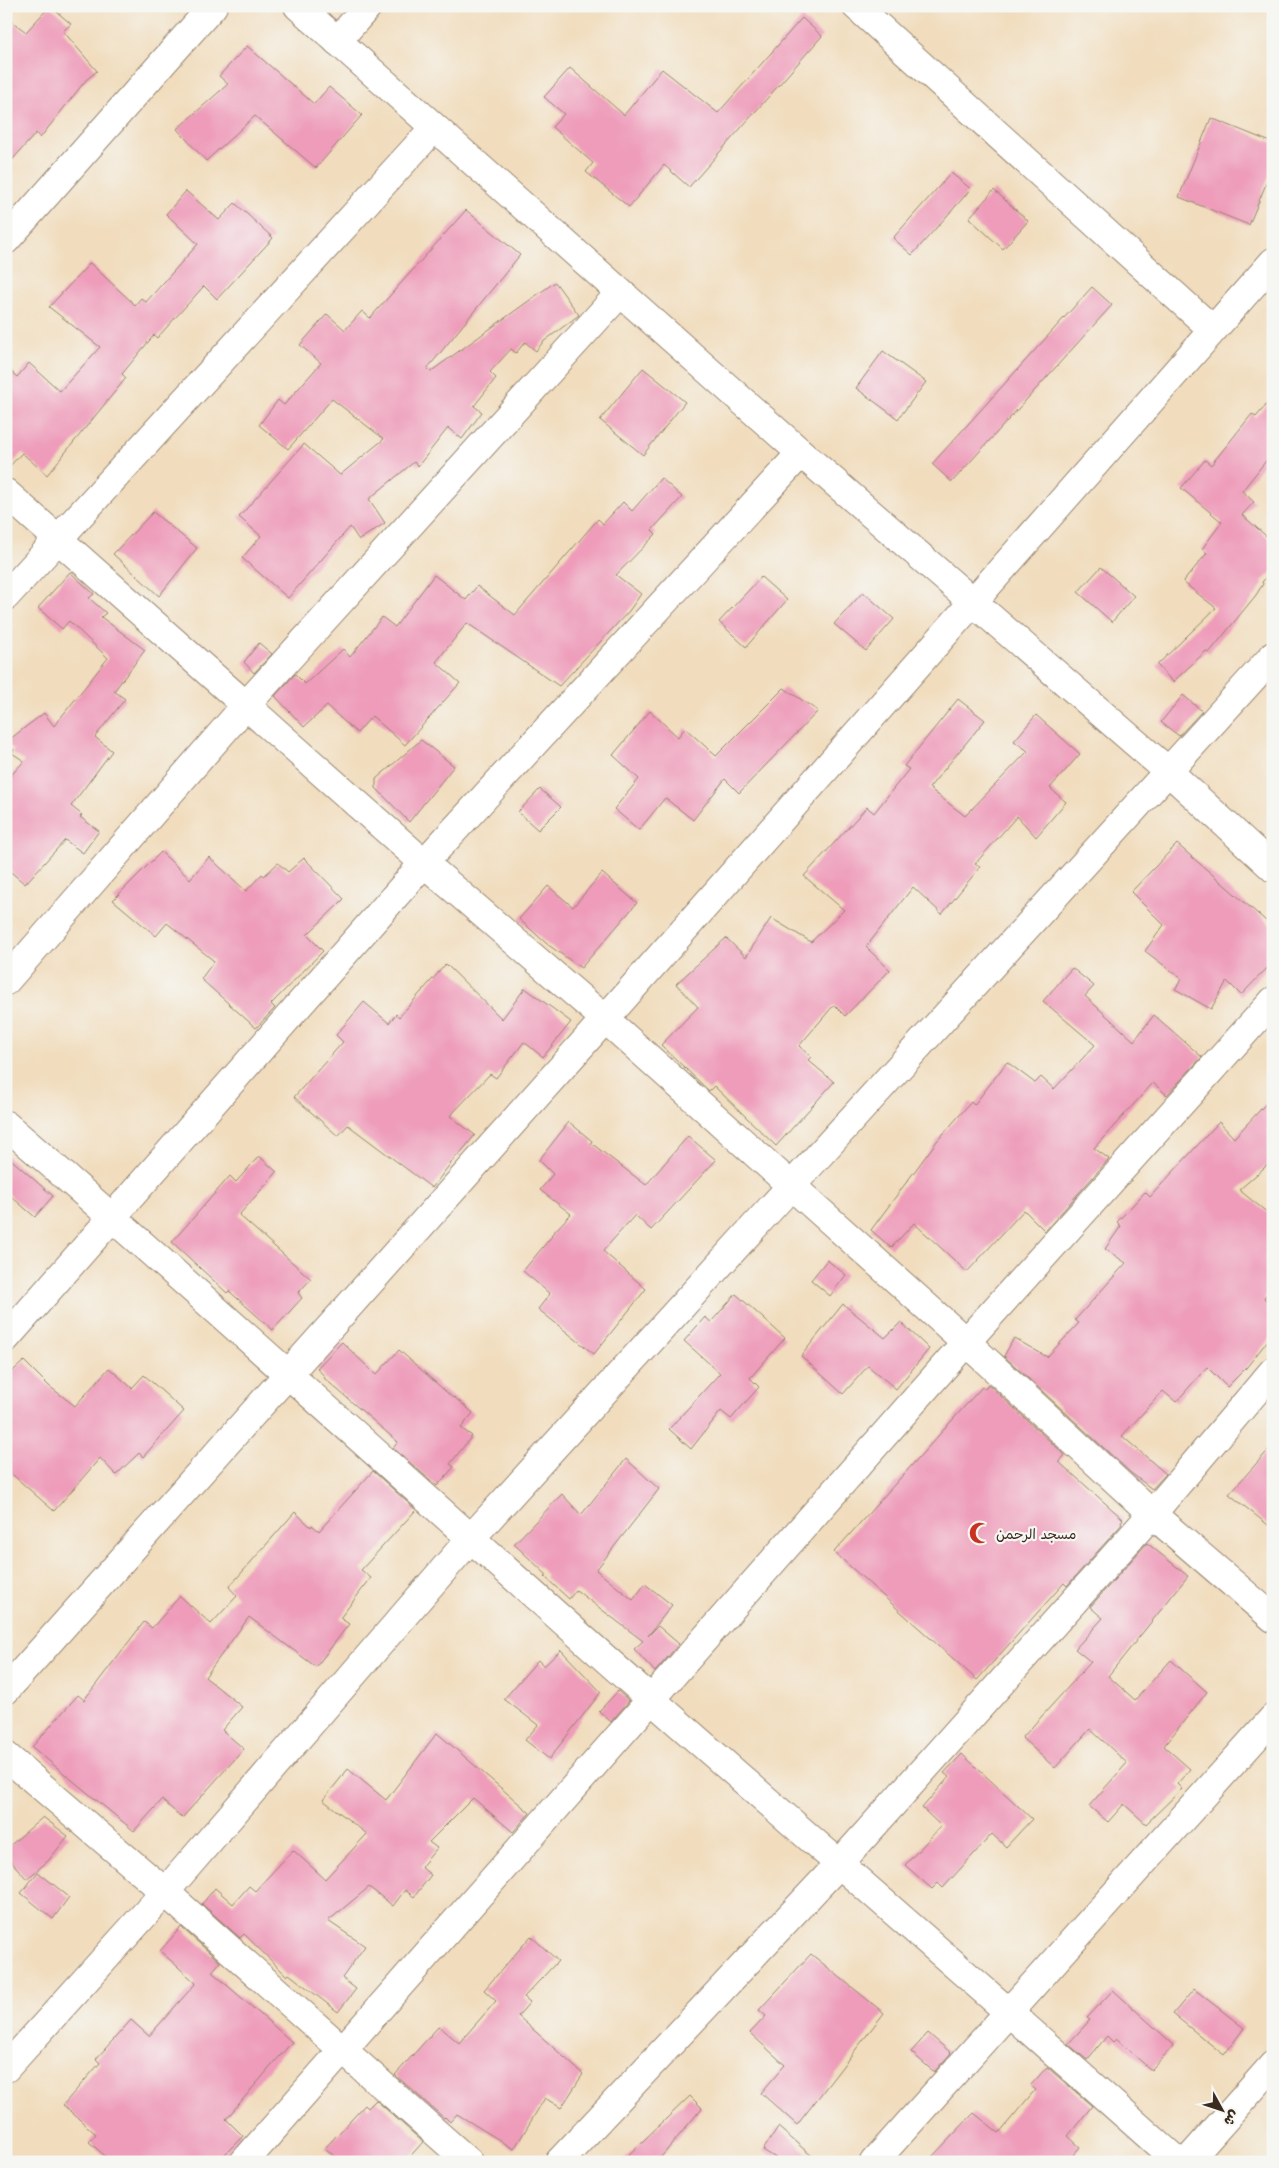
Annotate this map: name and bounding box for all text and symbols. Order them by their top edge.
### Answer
mosque icon: مسجد الرحمن [967,1520,993,1546]
place label: مسجد الرحمن [996,1523,1076,1544]
north arrow [1196,2086,1246,2136]
text: ش [1219,2106,1245,2131]

